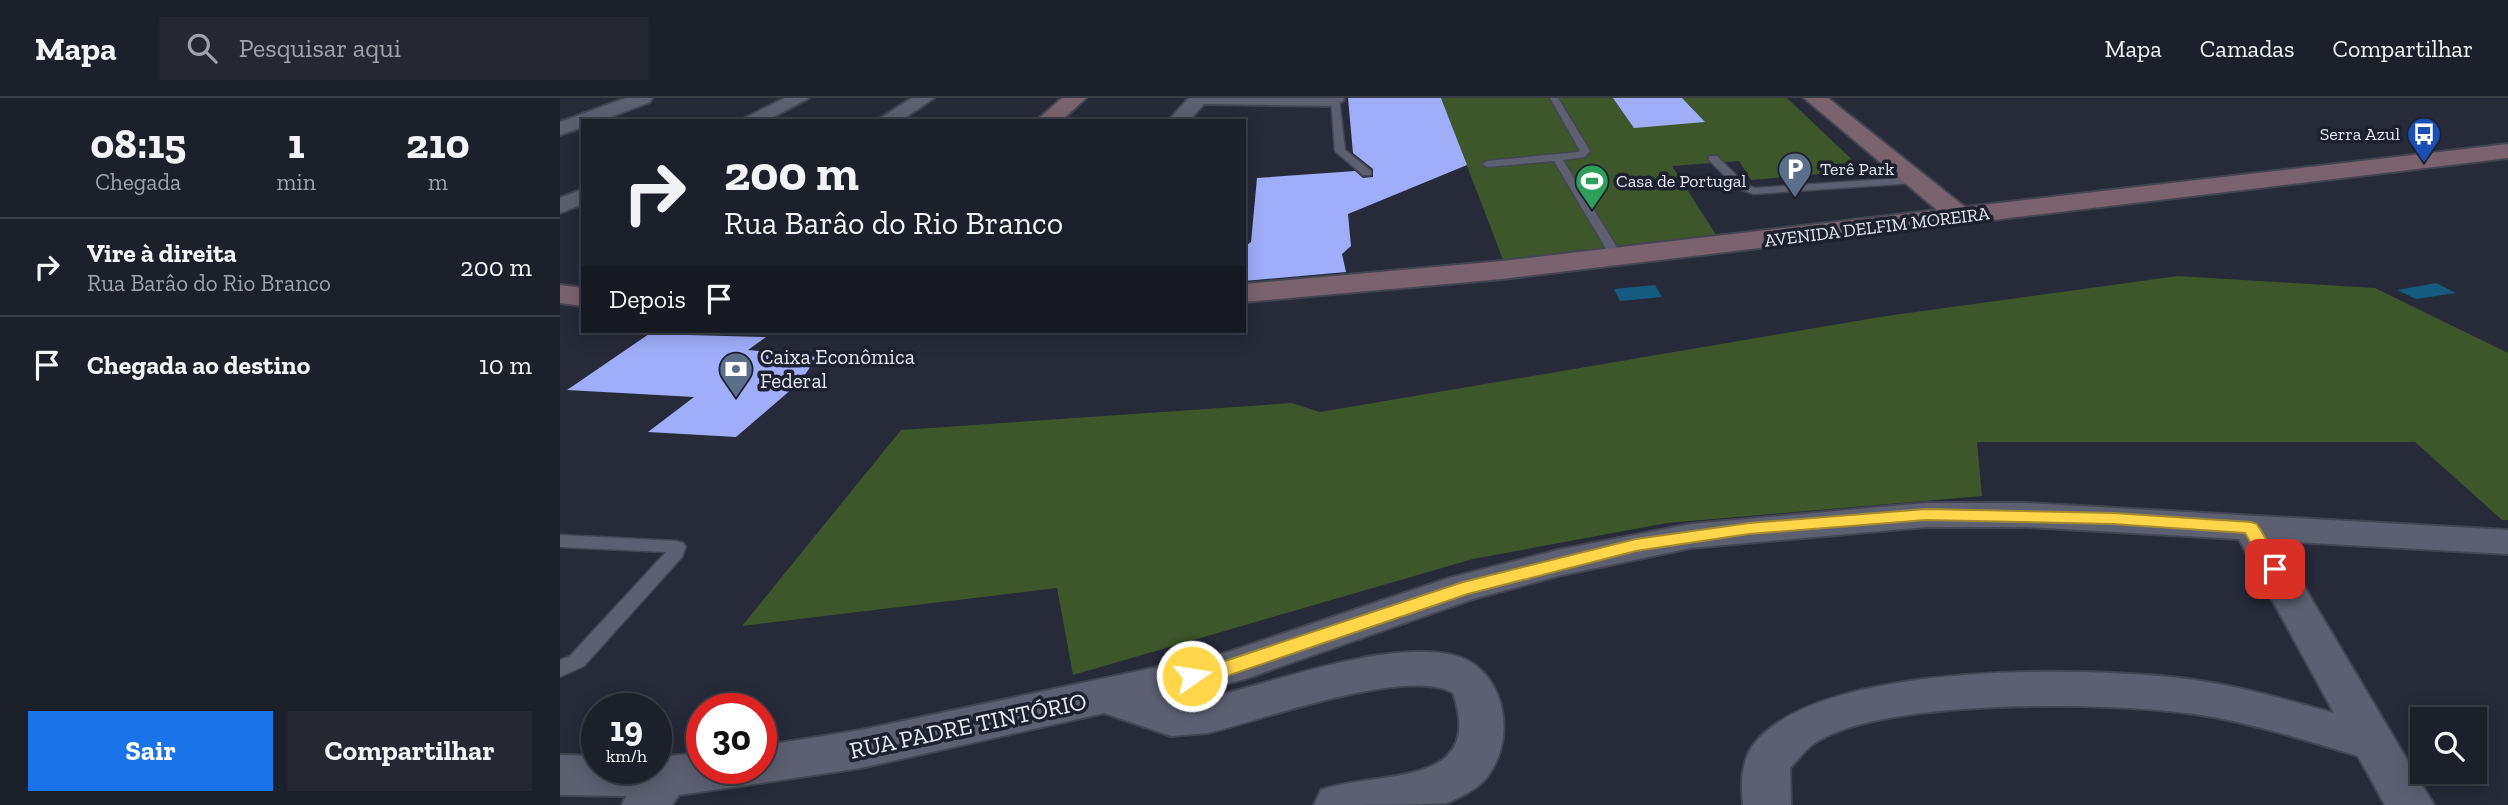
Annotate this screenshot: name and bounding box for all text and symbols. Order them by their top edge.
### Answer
search box [159,17,649,80]
text: Mapa [35,29,117,68]
icon: search [183,29,221,67]
text: Pesquisar aqui [239,32,401,64]
text: Mapa [2104,34,2162,63]
text: Camadas [2200,34,2294,63]
text: Compartilhar [2332,34,2473,63]
bus stop icon: Serra Azul [2405,115,2443,164]
text: 08:15 [90,118,186,169]
text: 1 [288,118,305,169]
text: 210 [406,118,470,169]
place label: Serra Azul [2320,123,2400,145]
text: 200 m [724,144,859,203]
icon: right [609,147,700,238]
parking icon: Terê Park [1776,150,1814,199]
place label: Terê Park [1820,158,1895,180]
sports icon: Casa de Portugal [1573,162,1611,211]
text: Chegada [95,168,181,196]
text: min [276,168,316,196]
text: m [428,168,448,196]
place label: Casa de Portugal [1616,170,1746,192]
street label: AVENIDA DELFIM MOREIRA [1763,202,1991,252]
text: Rua Barâo do Rio Branco [724,204,1063,242]
text: Vire à direita [87,237,237,269]
icon: right [28,248,66,286]
text: 200 m [460,251,532,283]
text: Rua Barâo do Rio Branco [87,269,331,297]
icon: arrive [700,280,738,318]
text: Depois [609,283,686,315]
place label: Caixa Econômica Federal [760,344,915,393]
icon: arrive [28,346,66,384]
text: Chegada ao destino [87,349,310,381]
text: 10 m [479,349,532,381]
bank icon: Caixa Econômica Federal [717,350,755,399]
pin [2245,539,2305,599]
icon: arrive [2256,550,2294,588]
position arrow [1155,639,1229,713]
street label: RUA PADRE TINTÓRIO [847,686,1089,765]
speed limit sign: 30 [686,693,777,784]
map controls [2410,707,2487,784]
button: search [2410,707,2487,784]
text: 19 [610,708,643,750]
button: Sair [28,711,273,791]
button: Compartilhar [287,711,532,791]
text: km/h [606,745,647,767]

